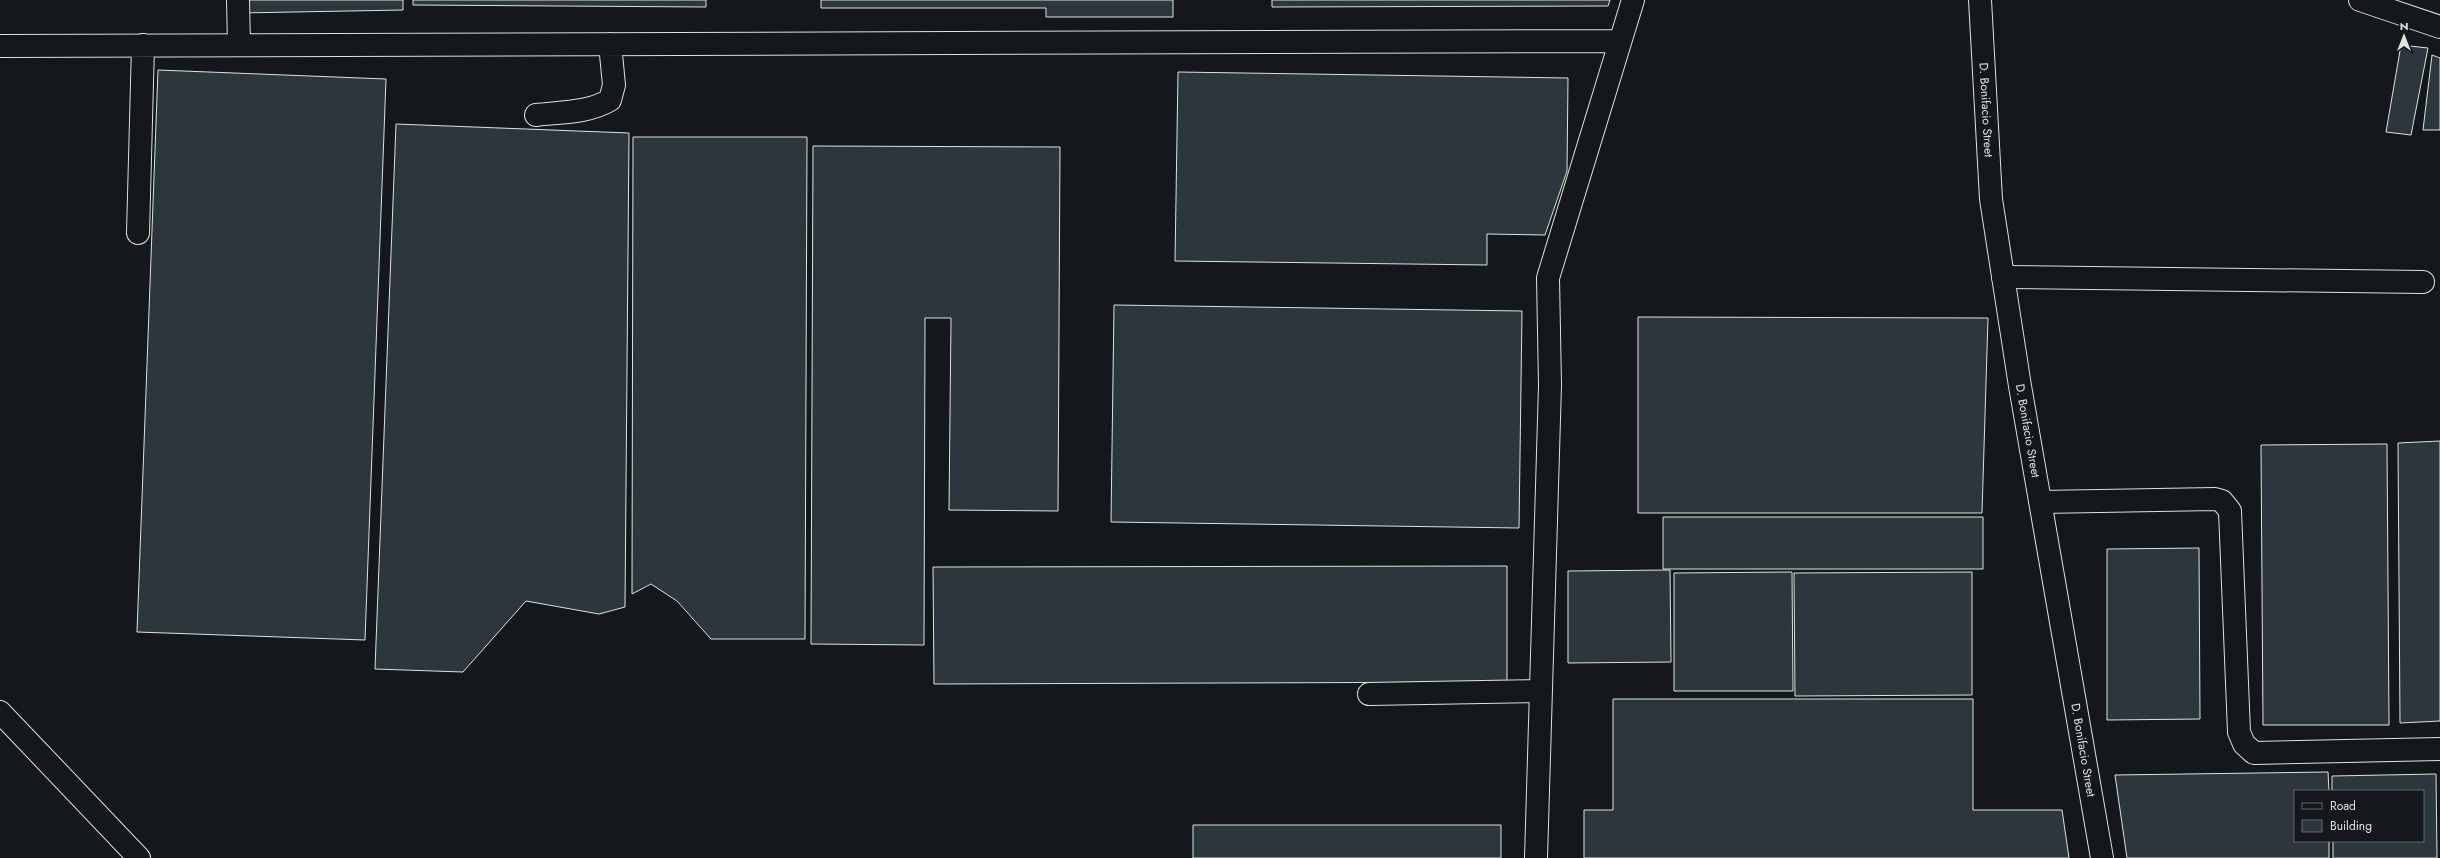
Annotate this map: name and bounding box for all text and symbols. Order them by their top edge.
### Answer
north arrow [2384,16,2424,56]
text: N [2400,18,2408,34]
street label: D. Bonifacio Street [1974,62,1998,158]
street label: D. Bonifacio Street [2011,383,2045,479]
street label: D. Bonifacio Street [2066,702,2100,798]
legend [2294,790,2424,842]
text: Road [2330,797,2356,815]
text: Building [2330,817,2372,835]

